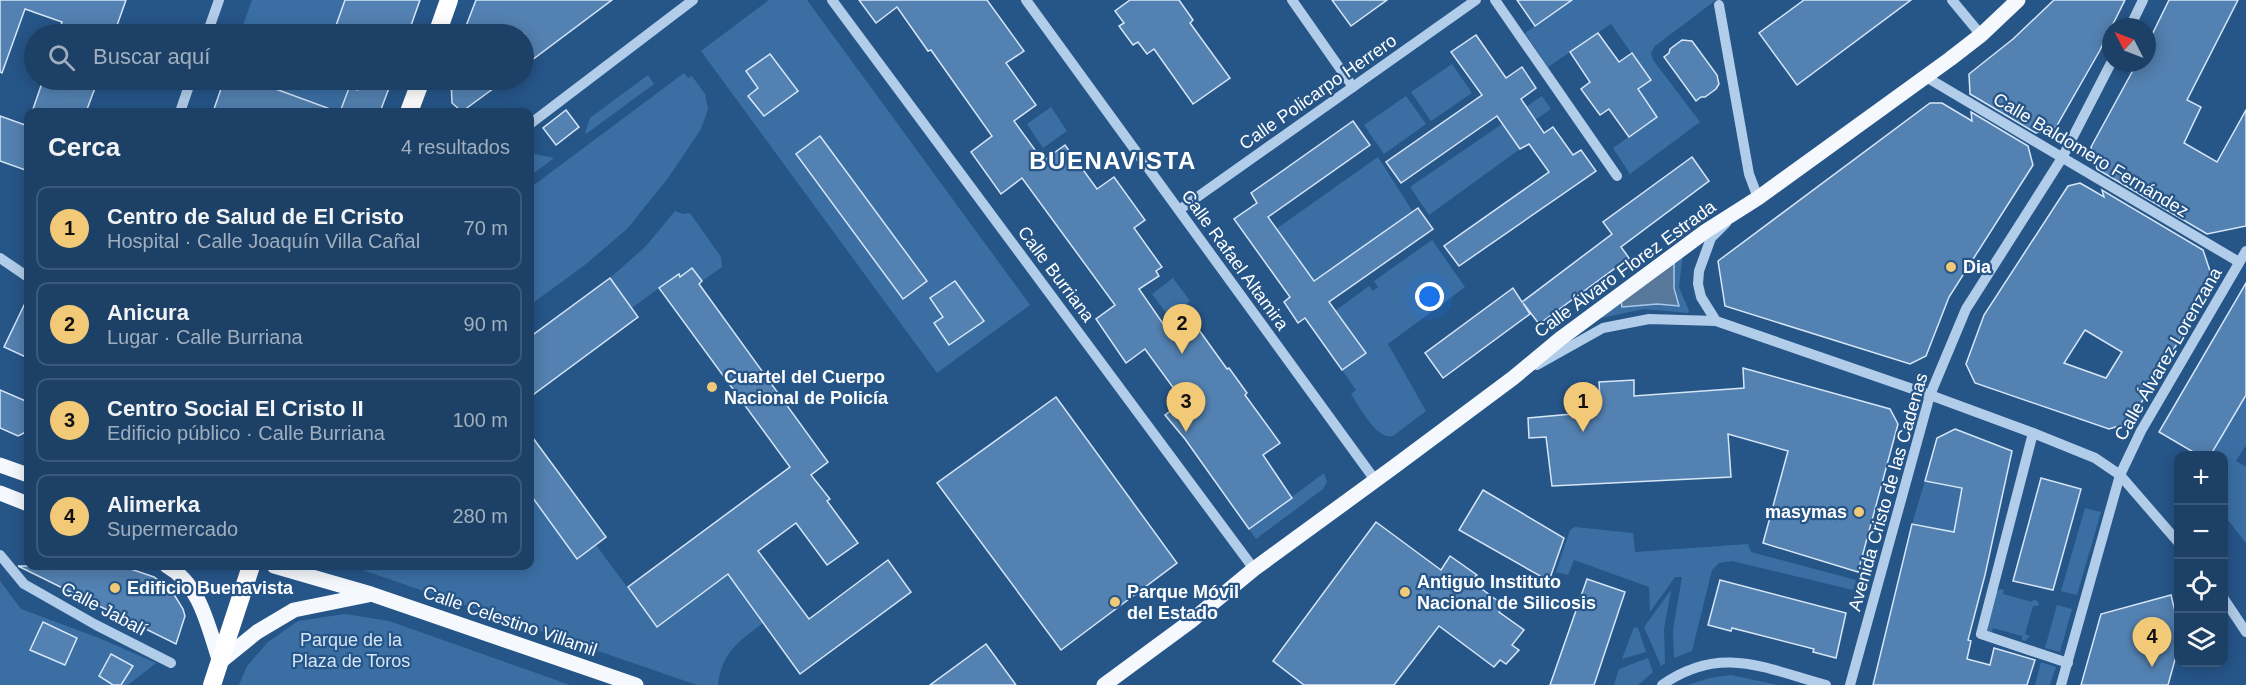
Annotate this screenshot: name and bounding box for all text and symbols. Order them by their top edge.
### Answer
north arrow [2102,18,2156,72]
search box [24,24,534,90]
street label: Calle Policarpo Herrero [1236,30,1400,154]
icon: search [45,41,78,74]
text: Buscar aquí [93,44,210,69]
street label: Calle Baldomero Fernández [1990,89,2192,221]
text: Cerca [48,132,120,162]
text: 4 resultados [401,136,510,158]
district label: BUENAVISTA [1029,147,1197,174]
street label: Calle Rafael Altamira [1178,186,1293,335]
street label: Calle Álvaro Florez Estrada [1530,196,1720,341]
text: Centro de Salud de El Cristo [107,204,404,229]
text: 1 [64,217,75,239]
text: 70 m [464,217,508,239]
street label: Calle Burriana [1014,222,1099,326]
text: Hospital · Calle Joaquín Villa Cañal [107,230,420,252]
place label: Dia [1963,257,1992,277]
marker: Dia [1944,260,1958,274]
street label: Calle Álvarez Lorenzana [2110,263,2226,444]
your location [1415,282,1444,311]
text: Anicura [107,300,189,325]
pin: 2 [1162,304,1202,354]
text: 2 [64,313,75,335]
text: 90 m [464,313,508,335]
text: Lugar · Calle Burriana [107,326,303,348]
place label: Cuartel del Cuerpo Nacional de Policía [724,367,889,408]
street label: Avenida Cristo de las Cadenas [1844,371,1932,613]
marker: Cuartel del Cuerpo Nacional de Policía [705,380,719,394]
pin: 3 [1166,382,1206,432]
pin: 1 [1564,382,1602,432]
text: Centro Social El Cristo II [107,396,364,421]
text: 3 [64,409,75,431]
text: 100 m [452,409,508,431]
text: Edificio público · Calle Burriana [107,422,385,444]
map controls [2174,451,2228,667]
button: + [2174,451,2228,505]
text: Alimerka [107,492,200,517]
place label: masymas [1765,502,1847,522]
text: 4 [64,505,75,527]
text: 280 m [452,505,508,527]
marker: masymas [1852,505,1866,519]
button: − [2174,505,2228,559]
text: Supermercado [107,518,238,540]
button: locate [2174,559,2228,613]
place label: Antiguo Instituto Nacional de Silicosis [1417,572,1596,613]
street label: Calle Jabalí [58,578,150,640]
place label: Edificio Buenavista [127,578,294,598]
marker: Edificio Buenavista [108,581,122,595]
street label: Calle Celestino Villamil [420,582,600,660]
place label: Parque Móvil del Estado [1127,582,1239,623]
marker: Antiguo Instituto Nacional de Silicosis [1398,585,1412,599]
marker: Parque Móvil del Estado [1108,595,1122,609]
button: layers [2174,613,2228,667]
pin: 4 [2132,618,2172,667]
park label: Parque de la Plaza de Toros [292,630,410,671]

